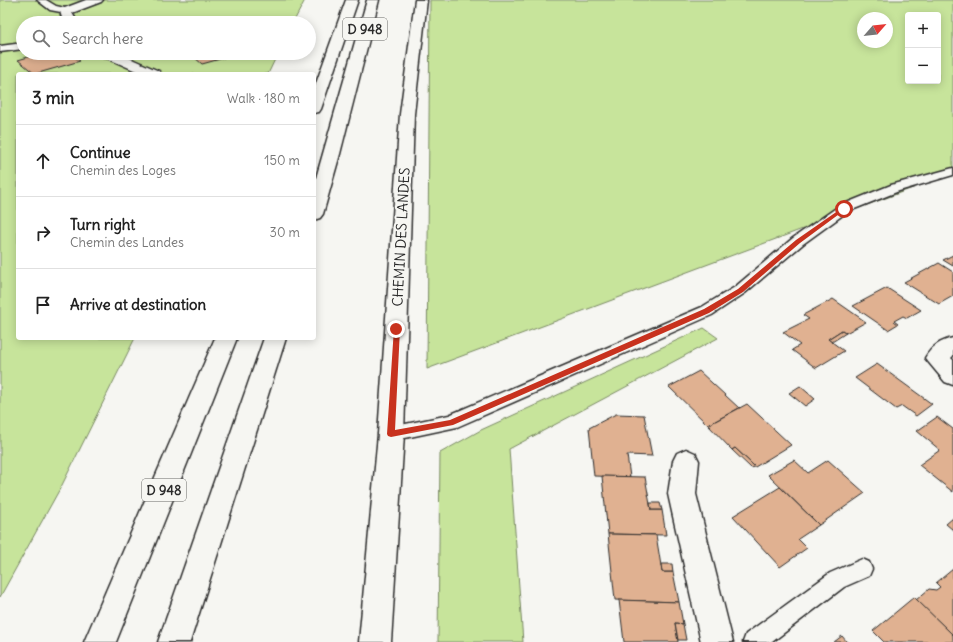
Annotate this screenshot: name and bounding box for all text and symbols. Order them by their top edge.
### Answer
north arrow [857,12,893,48]
map controls [905,12,941,84]
button: + [905,12,941,48]
search box [16,16,316,60]
road number: D 948 [343,18,387,40]
icon: search [30,27,52,49]
text: Search here [62,29,143,48]
button: − [905,48,941,84]
text: 3 min [32,87,74,109]
text: Walk · 180 m [227,90,300,107]
text: Continue [70,143,131,162]
icon: ahead [32,150,54,172]
text: 150 m [264,152,300,169]
text: Chemin des Loges [70,162,176,179]
street label: CHEMIN DES LANDES [388,167,414,307]
route start [835,200,853,218]
text: Turn right [70,215,135,234]
icon: right [32,222,54,244]
text: 30 m [270,224,300,241]
text: Chemin des Landes [70,234,184,251]
icon: arrive [32,294,54,316]
text: Arrive at destination [70,295,206,314]
route end [387,320,405,338]
road number: D 948 [142,479,186,501]

